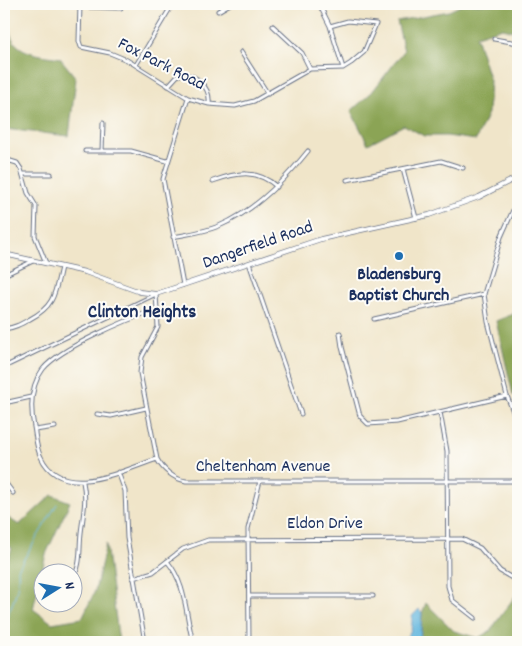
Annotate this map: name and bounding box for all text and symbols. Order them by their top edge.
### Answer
street label: Fox Park Road [113,32,209,98]
street label: Dangerfield Road [199,215,317,277]
marker: Bladensburg Baptist Church [393,250,405,262]
place label: Bladensburg Baptist Church [349,263,449,309]
district label: Clinton Heights [88,300,196,327]
street label: Cheltenham Avenue [196,455,330,480]
street label: Eldon Drive [287,512,363,537]
north arrow [32,564,82,614]
text: N [58,581,79,591]

